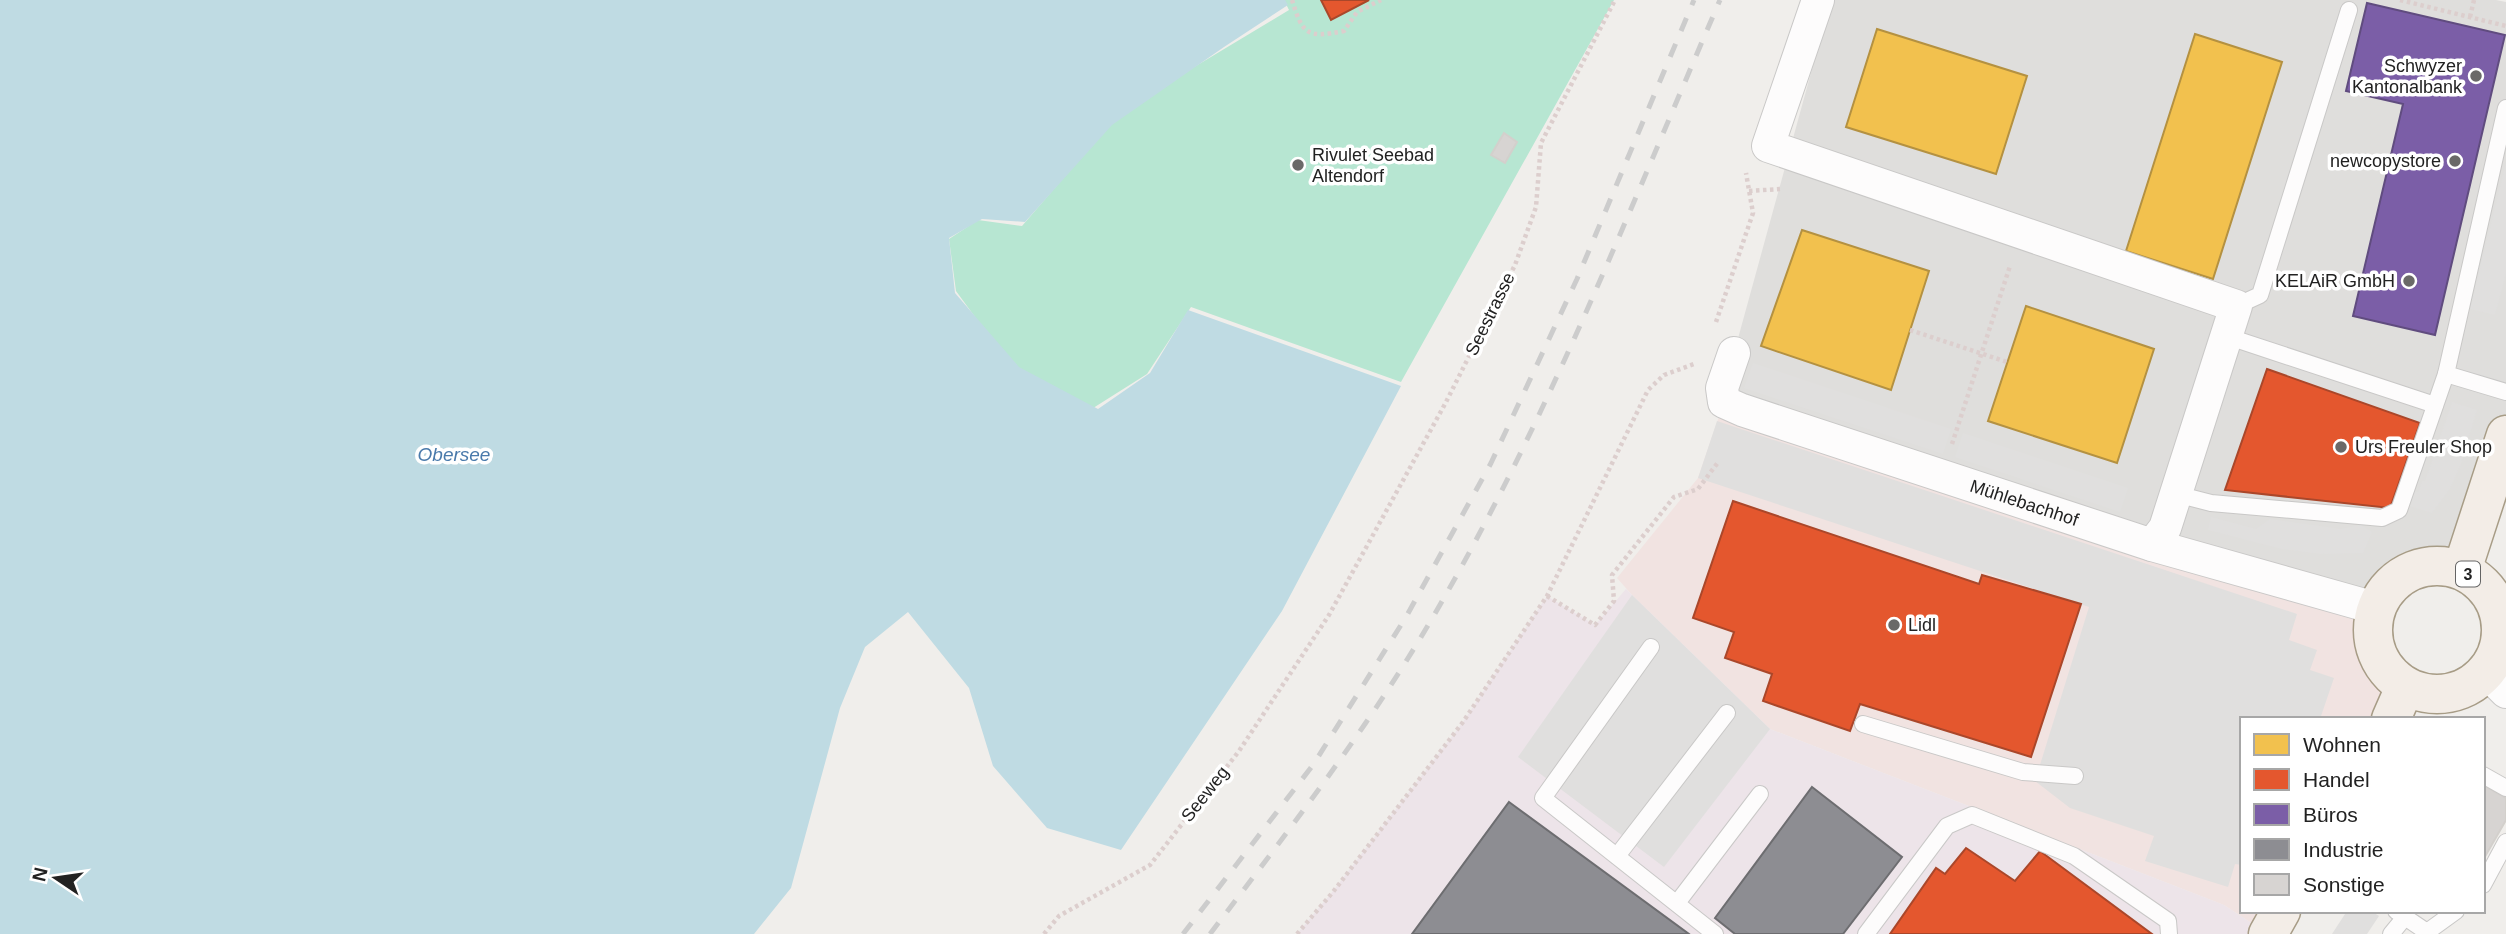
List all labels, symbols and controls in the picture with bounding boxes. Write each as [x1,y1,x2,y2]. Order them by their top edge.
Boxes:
place label: Schwyzer Kantonalbank [2352,56,2463,97]
marker: Schwyzer Kantonalbank [2468,68,2484,84]
place label: Rivulet Seebad Altendorf [1312,145,1434,186]
place label: newcopystore [2330,151,2441,171]
marker: newcopystore [2447,153,2463,169]
marker: Rivulet Seebad Altendorf [1290,157,1306,173]
street label: Seestrasse [1461,269,1519,359]
place label: KELAiR GmbH [2275,271,2395,291]
marker: KELAiR GmbH [2401,273,2417,289]
place label: Urs Freuler Shop [2355,437,2492,457]
marker: Urs Freuler Shop [2333,439,2349,455]
water label: Obersee [418,444,490,465]
street label: Mühlebachhof [1967,476,2082,530]
road number: 3 [2456,562,2480,586]
place label: Lidl [1908,615,1936,635]
marker: Lidl [1886,617,1902,633]
legend [2240,717,2485,913]
text: Wohnen [2303,733,2381,756]
street label: Seeweg [1177,762,1233,826]
text: Handel [2303,768,2370,791]
text: Büros [2303,803,2358,826]
text: Industrie [2303,838,2384,861]
north arrow [21,843,91,913]
text: N [28,865,52,883]
text: Sonstige [2303,873,2385,896]

